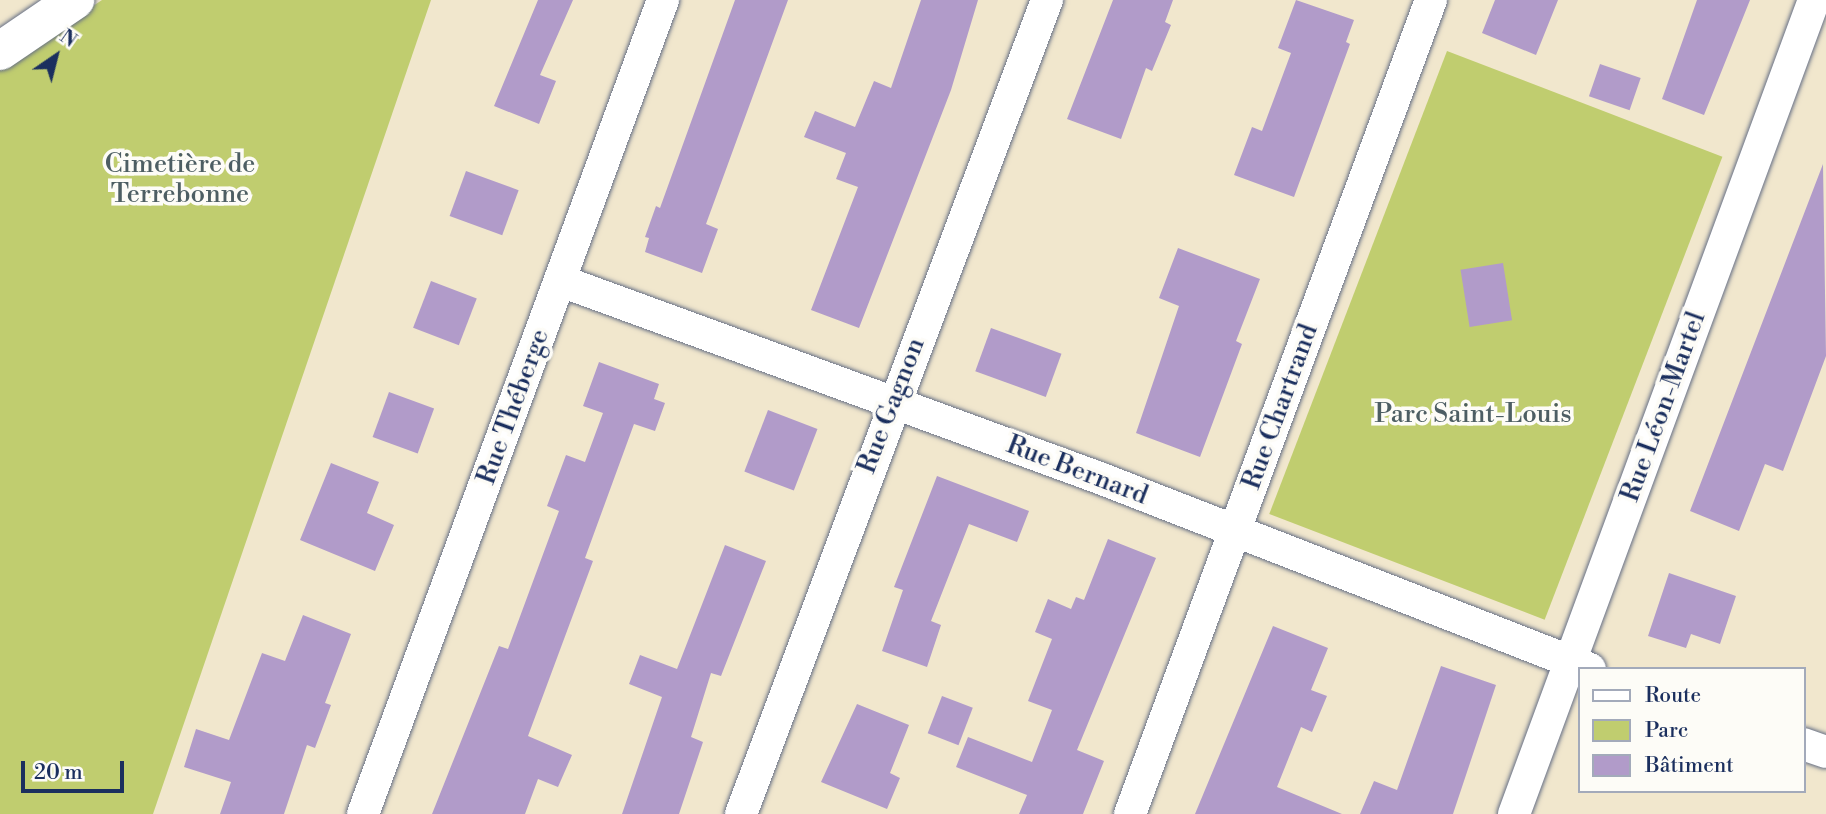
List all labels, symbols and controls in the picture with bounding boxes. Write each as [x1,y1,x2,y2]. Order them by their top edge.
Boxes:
north arrow [21,21,91,91]
text: N [55,25,81,53]
park label: Cimetière de Terrebonne [105,149,255,210]
street label: Rue Léon-Martel [1615,308,1713,506]
street label: Rue Chartrand [1237,320,1325,494]
street label: Rue Théberge [471,325,557,489]
street label: Rue Gagnon [852,334,932,478]
park label: Parc Saint-Louis [1374,399,1572,431]
street label: Rue Bernard [1002,430,1152,512]
legend [1577,667,1805,793]
text: Route [1645,683,1701,709]
text: Parc [1645,718,1688,744]
scale bar [24,748,128,792]
text: Bâtiment [1645,753,1734,779]
text: 20 m [34,760,83,786]

